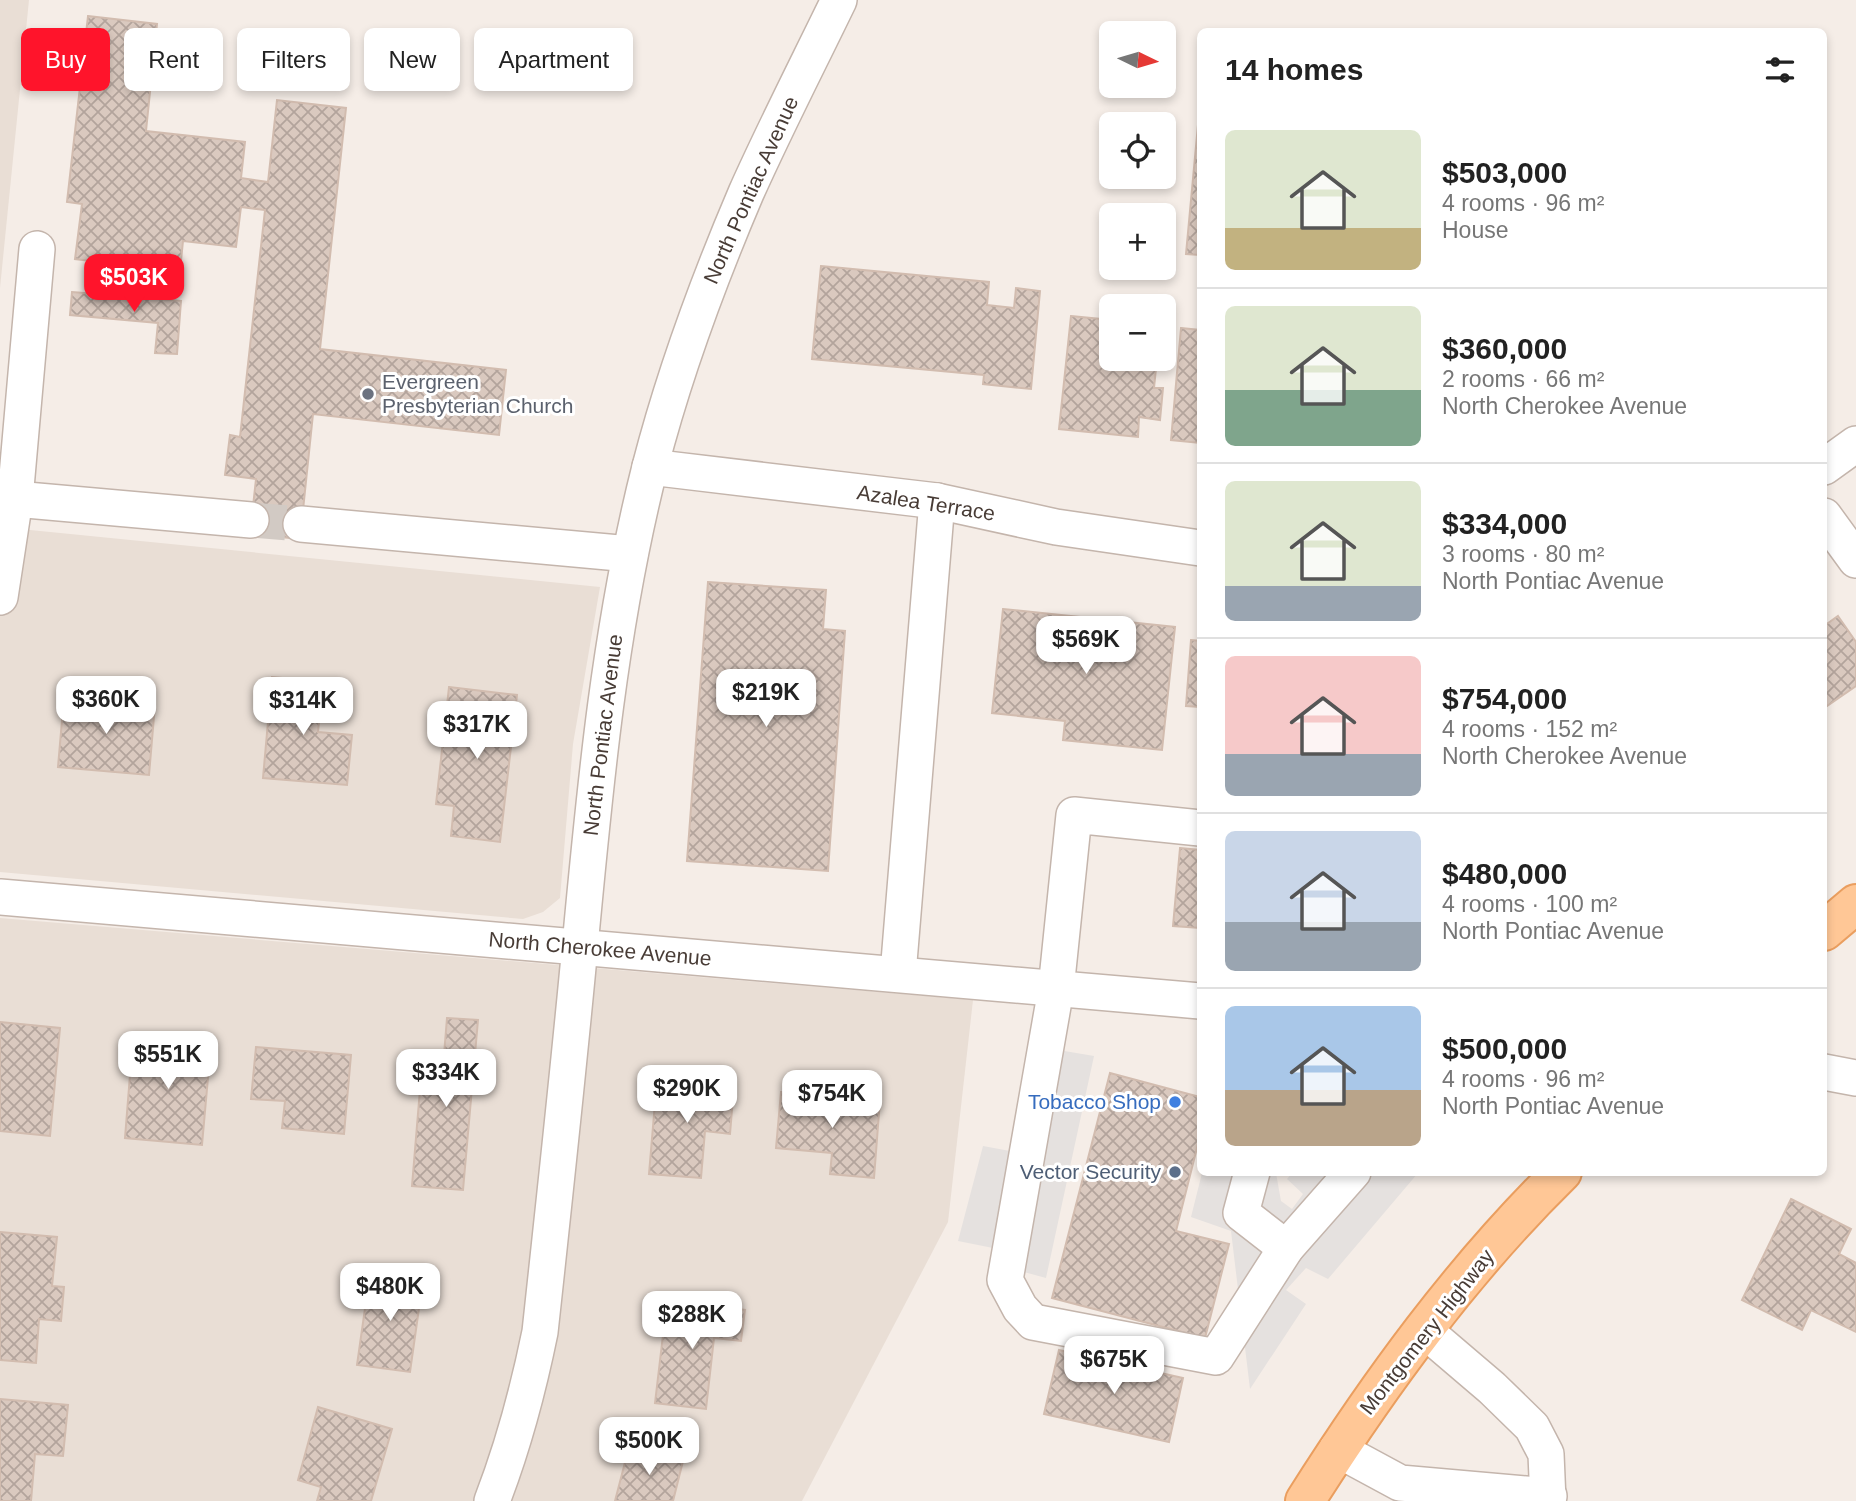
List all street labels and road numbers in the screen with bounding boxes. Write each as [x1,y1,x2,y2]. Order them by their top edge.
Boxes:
street label: North Pontiac Avenue [699,93,802,287]
street label: Azalea Terrace [855,480,997,525]
street label: North Pontiac Avenue [579,633,626,837]
street label: North Cherokee Avenue [488,927,713,970]
street label: Montgomery Highway [1355,1244,1498,1419]

